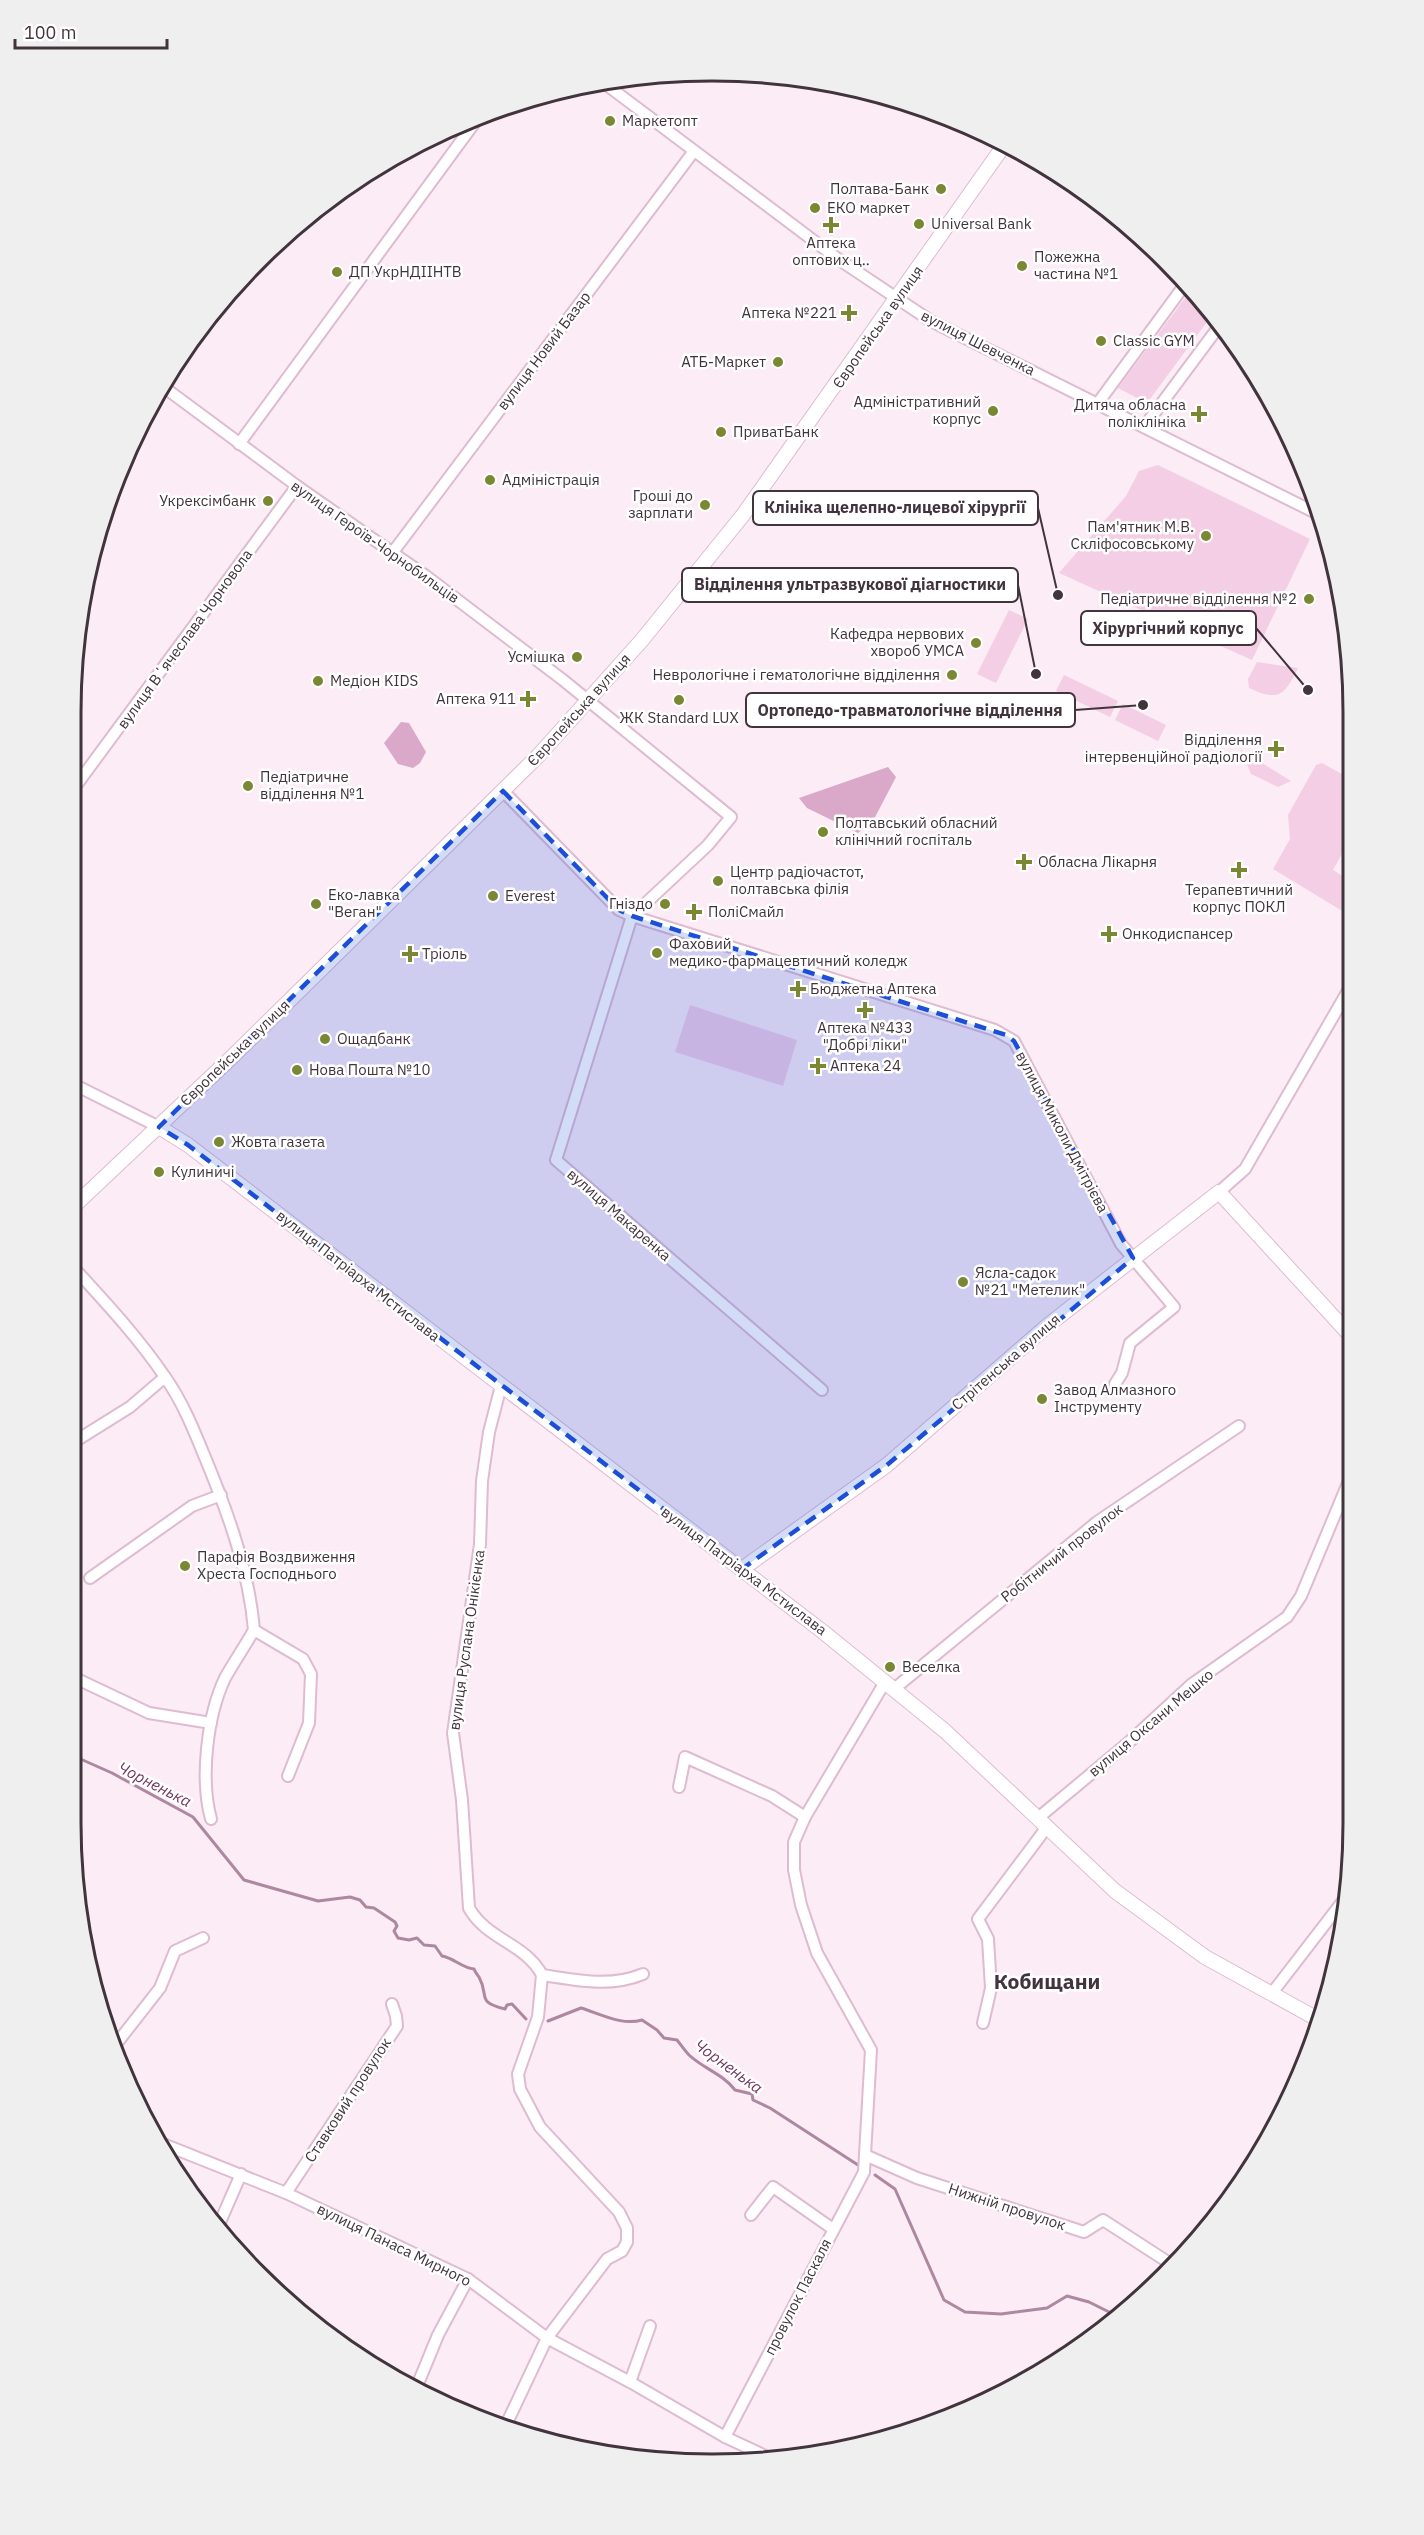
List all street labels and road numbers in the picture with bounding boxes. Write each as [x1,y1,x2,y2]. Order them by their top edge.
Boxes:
street label: Європейська вулиця [828,262,927,392]
street label: вулиця Новий Базар [493,288,594,414]
street label: вулиця Шевченка [918,306,1038,379]
street label: вулиця Героїв-Чорнобильців [287,476,463,607]
street label: вулиця Вʼячеслава Чорновола [113,545,256,732]
street label: Європейська вулиця [523,649,634,770]
street label: Європейська вулиця [176,995,294,1110]
street label: вулиця Миколи Дмітрієва [1012,1048,1113,1216]
street label: вулиця Макаренка [563,1164,675,1265]
street label: вулиця Патріарха Мстислава [273,1206,444,1345]
street label: Стрітенська вулиця [948,1309,1064,1414]
street label: Робітничий провулок [997,1499,1127,1606]
street label: вулиця Патріарха Мстислава [658,1502,831,1639]
street label: вулиця Руслана Онікієнка [444,1548,489,1731]
street label: вулиця Оксани Мешко [1084,1665,1217,1781]
street label: Ставковий провулок [300,2034,395,2166]
street label: Нижній провулок [946,2179,1068,2234]
street label: вулиця Панаса Мирного [314,2199,474,2290]
street label: провулок Паскаля [760,2235,835,2358]

